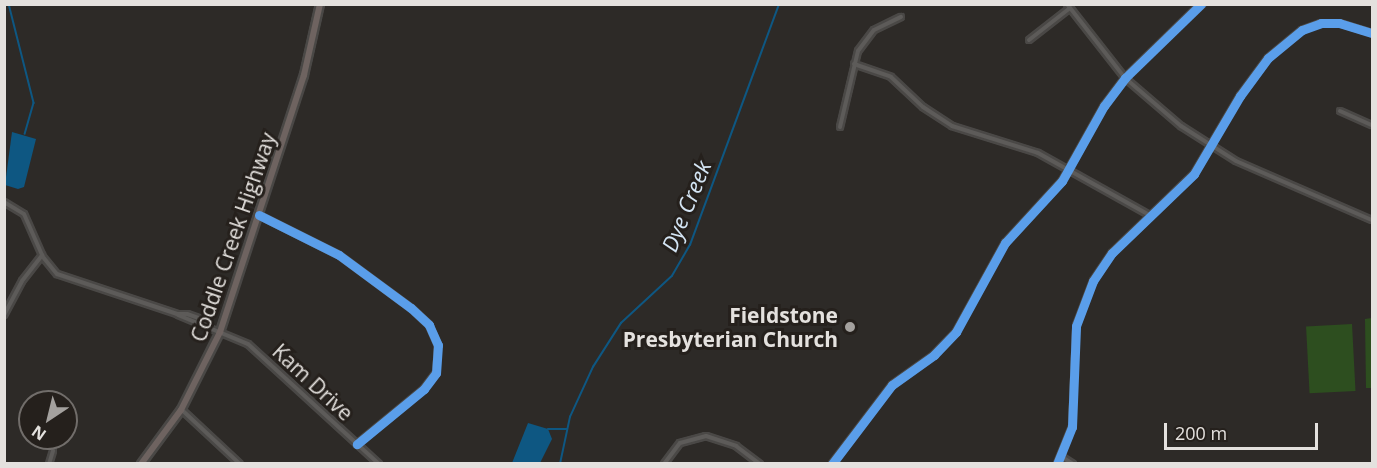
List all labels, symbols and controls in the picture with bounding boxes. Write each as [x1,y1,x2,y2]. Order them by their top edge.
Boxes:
street label: Coddle Creek Highway [185,129,281,345]
water label: Dye Creek [656,157,716,255]
place label: Fieldstone Presbyterian Church [623,302,838,352]
marker: Fieldstone Presbyterian Church [843,320,857,334]
street label: Kam Drive [268,338,358,426]
north arrow [18,390,78,450]
scale bar [1167,411,1322,449]
text: N [27,420,50,446]
text: 200 m [1175,421,1227,445]

